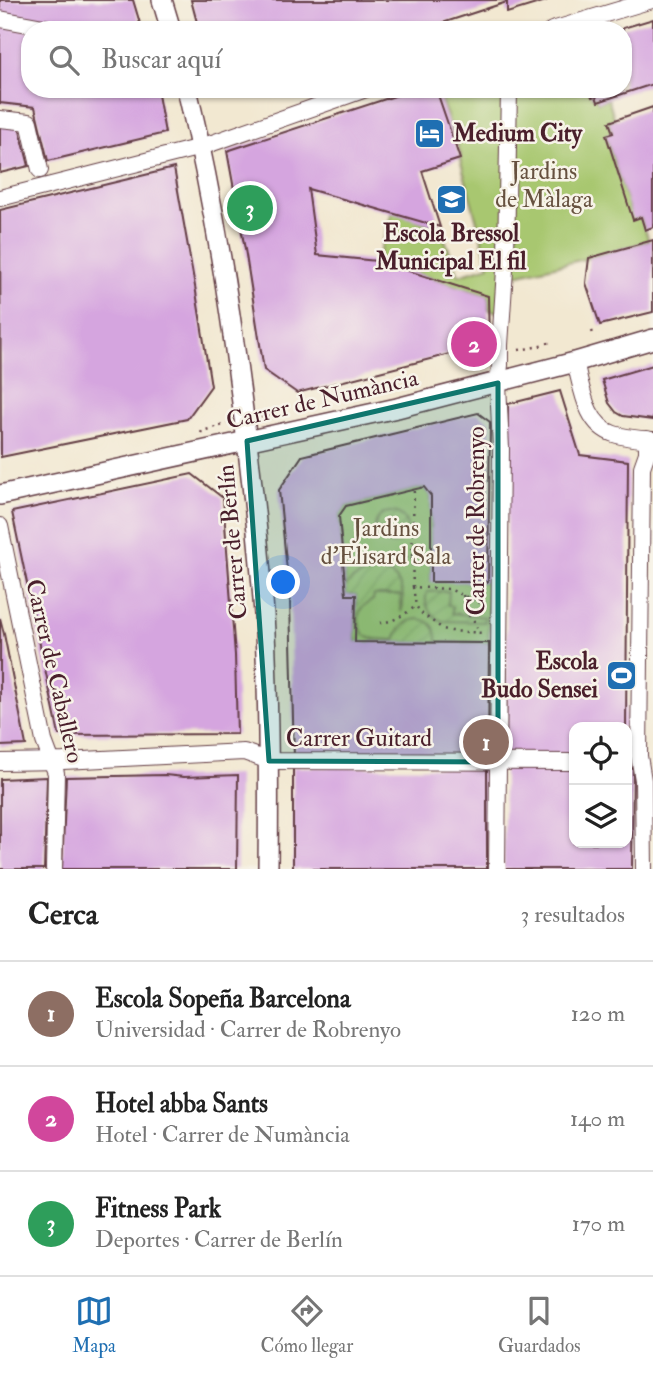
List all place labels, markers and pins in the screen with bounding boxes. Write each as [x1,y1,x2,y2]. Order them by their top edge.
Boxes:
hotel icon: Medium City [413,116,447,150]
place label: Medium City [452,118,583,149]
pin: 3 [227,182,273,234]
school or university icon: Escola Bressol Municipal El fil [434,182,468,216]
place label: Escola Bressol Municipal El fil [375,218,527,277]
pin: 2 [451,318,497,370]
place label: Escola Budo Sensei [481,646,599,705]
sports icon: Escola Budo Sensei [604,658,638,692]
pin: 1 [463,716,509,768]

